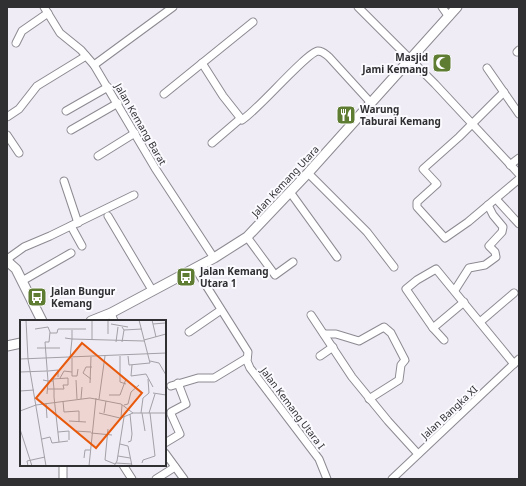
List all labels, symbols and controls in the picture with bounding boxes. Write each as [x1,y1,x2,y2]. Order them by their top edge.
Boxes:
place label: Masjid Jami Kemang [361,50,428,76]
mosque icon: Masjid Jami Kemang [431,52,453,74]
street label: Jalan Kemang Barat [111,80,170,168]
place label: Warung Taburai Kemang [360,102,441,128]
restaurant icon: Warung Taburai Kemang [335,104,357,126]
street label: Jalan Kemang Utara [247,142,322,221]
place label: Jalan Kemang Utara 1 [199,264,269,290]
bus stop icon: Jalan Kemang Utara 1 [175,266,197,288]
place label: Jalan Bungur Kemang [50,284,116,310]
bus stop icon: Jalan Bungur Kemang [26,286,48,308]
inset map [20,320,166,466]
street label: Jalan Kemang Utara I [257,363,328,452]
street label: Jalan Bangka XI [417,382,480,443]

